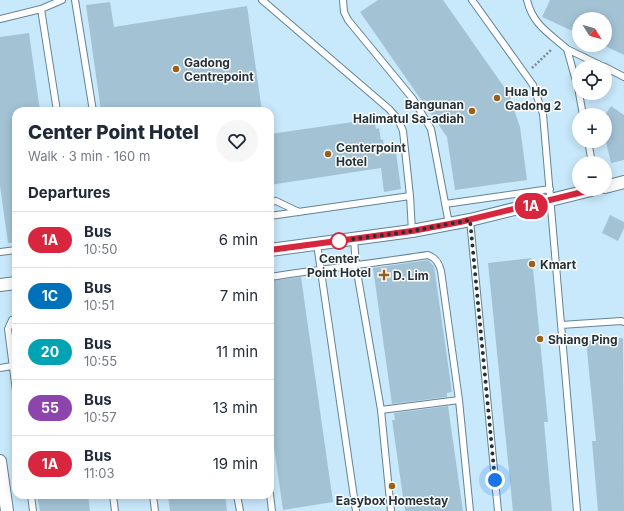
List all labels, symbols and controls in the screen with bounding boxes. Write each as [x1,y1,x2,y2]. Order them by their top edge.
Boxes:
north arrow [572,12,612,52]
map controls [572,12,612,196]
place label: Gadong Centrepoint [184,55,254,84]
button: locate [572,60,612,100]
marker: Gadong Centrepoint [171,64,181,74]
place label: Hua Ho Gadong 2 [505,84,561,113]
marker: Hua Ho Gadong 2 [492,93,502,103]
place label: Bangunan Halimatul Sa-adiah [353,97,464,126]
marker: Bangunan Halimatul Sa-adiah [467,106,477,116]
button: + [572,108,612,148]
button: heart [216,120,258,162]
text: Center Point Hotel [28,121,199,144]
place label: Centerpoint Hotel [336,140,407,169]
text: Walk · 3 min · 160 m [28,148,150,164]
marker: Centerpoint Hotel [323,149,333,159]
button: − [572,156,612,196]
text: Departures [28,183,110,202]
line badge: 1A [513,193,549,219]
text: 1A [523,197,539,214]
text: Bus [84,222,112,241]
text: 6 min [219,230,258,249]
text: 1A [42,231,58,248]
marker: Center Point Hotel [330,232,348,250]
text: 10:50 [84,241,117,257]
place label: Center Point Hotel [307,251,371,280]
place label: Kmart [540,257,577,272]
marker: Kmart [527,259,537,269]
place label: D. Lim [393,268,429,283]
marker: D. Lim [378,269,390,281]
text: Bus [84,278,112,297]
text: 7 min [220,286,258,305]
text: 1C [42,287,58,304]
text: 10:51 [84,297,114,313]
place label: Shiang Ping [548,332,618,347]
text: Bus [84,334,112,353]
marker: Shiang Ping [535,334,545,344]
text: 11 min [216,342,258,361]
text: 20 [41,343,59,360]
text: 10:55 [84,353,117,369]
text: Bus [84,390,112,409]
text: 13 min [213,398,258,417]
text: 55 [41,399,59,416]
text: 10:57 [84,409,117,425]
text: Bus [84,446,112,465]
text: 19 min [213,454,258,473]
text: 1A [42,455,58,472]
text: 11:03 [84,465,115,481]
your location [485,470,505,490]
marker: Easybox Homestay [387,481,397,491]
place label: Easybox Homestay [336,493,449,508]

